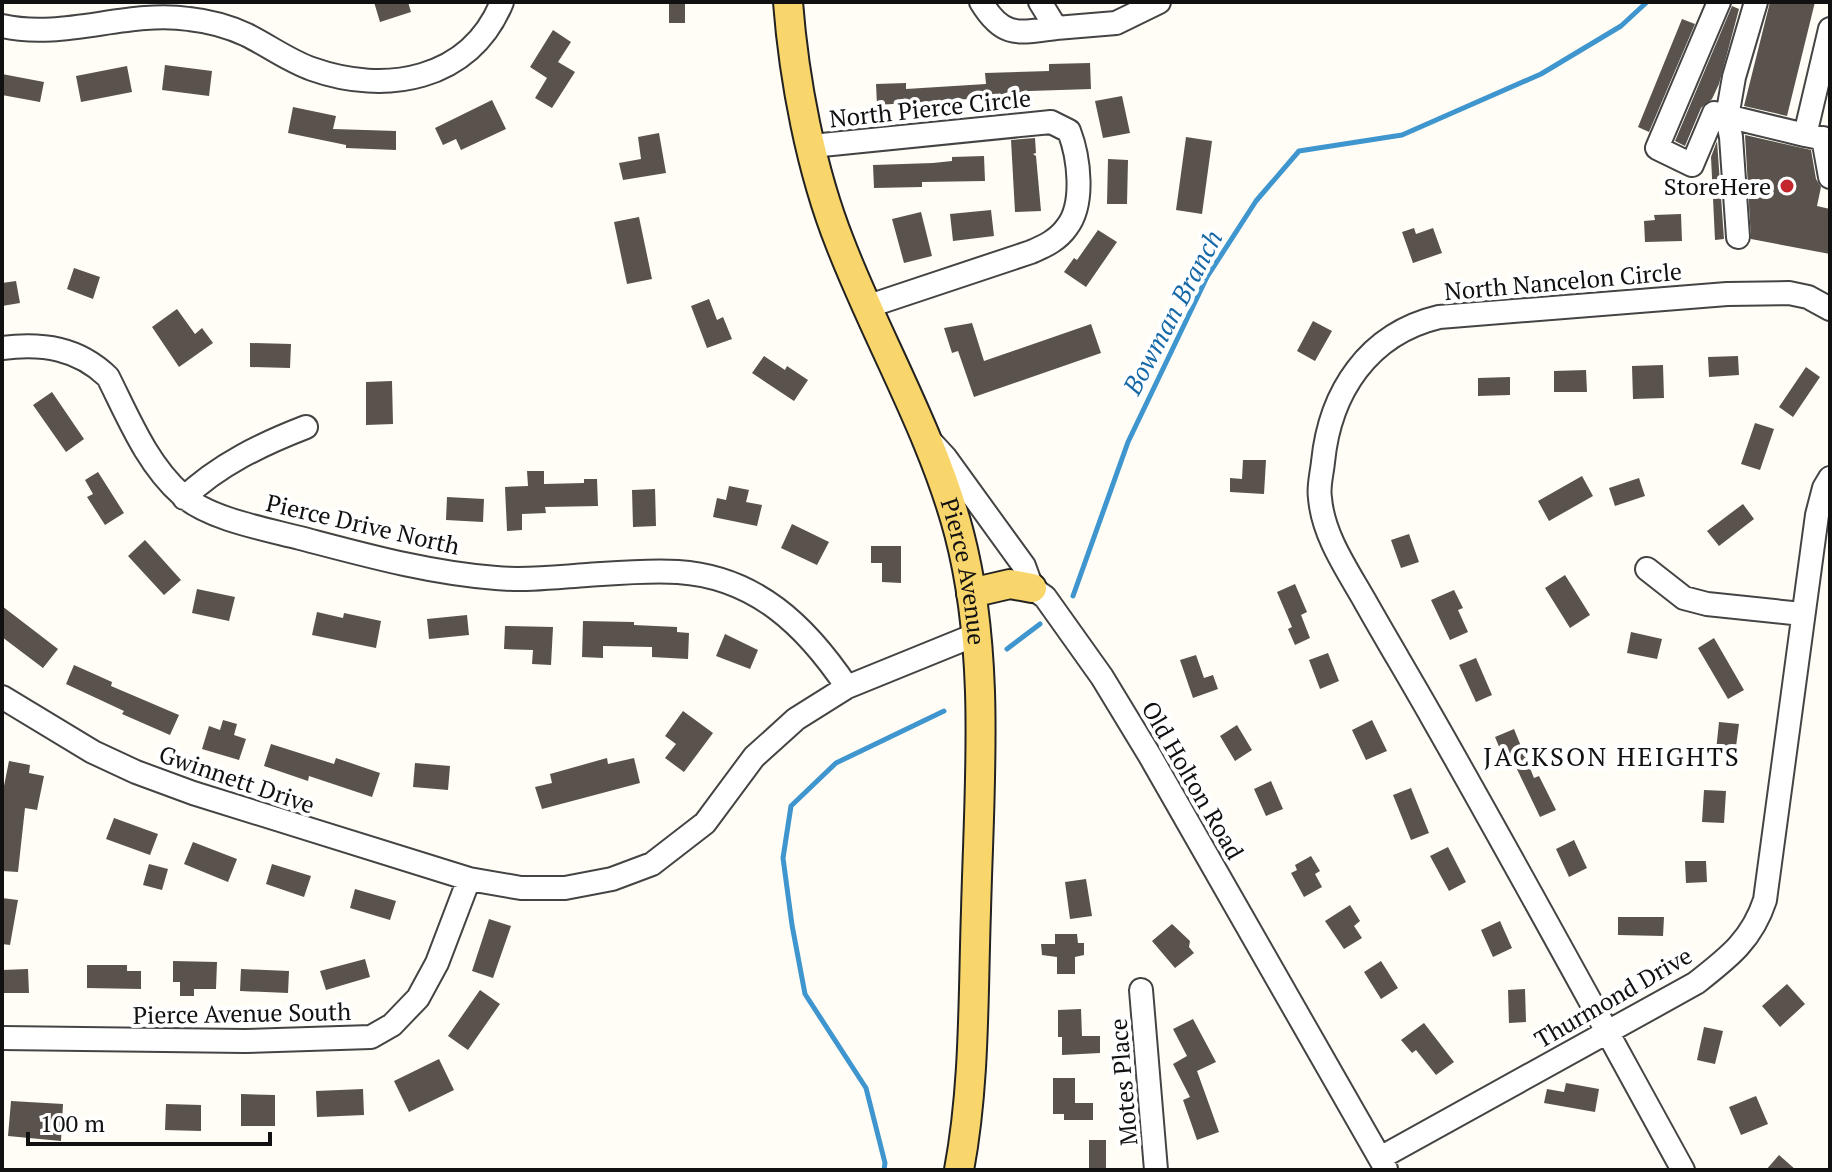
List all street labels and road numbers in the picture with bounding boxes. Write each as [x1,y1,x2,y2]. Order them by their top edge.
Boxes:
street label: North Pierce Circle [828,81,1032,135]
street label: North Nancelon Circle [1443,255,1683,307]
street label: Pierce Drive North [263,486,463,562]
street label: Pierce Avenue [934,494,993,646]
street label: Old Holton Road [1135,695,1251,865]
street label: Gwinnett Drive [155,737,319,821]
street label: Thurmond Drive [1529,939,1697,1055]
street label: Pierce Avenue South [133,995,351,1031]
street label: Motes Place [1102,1017,1144,1147]

